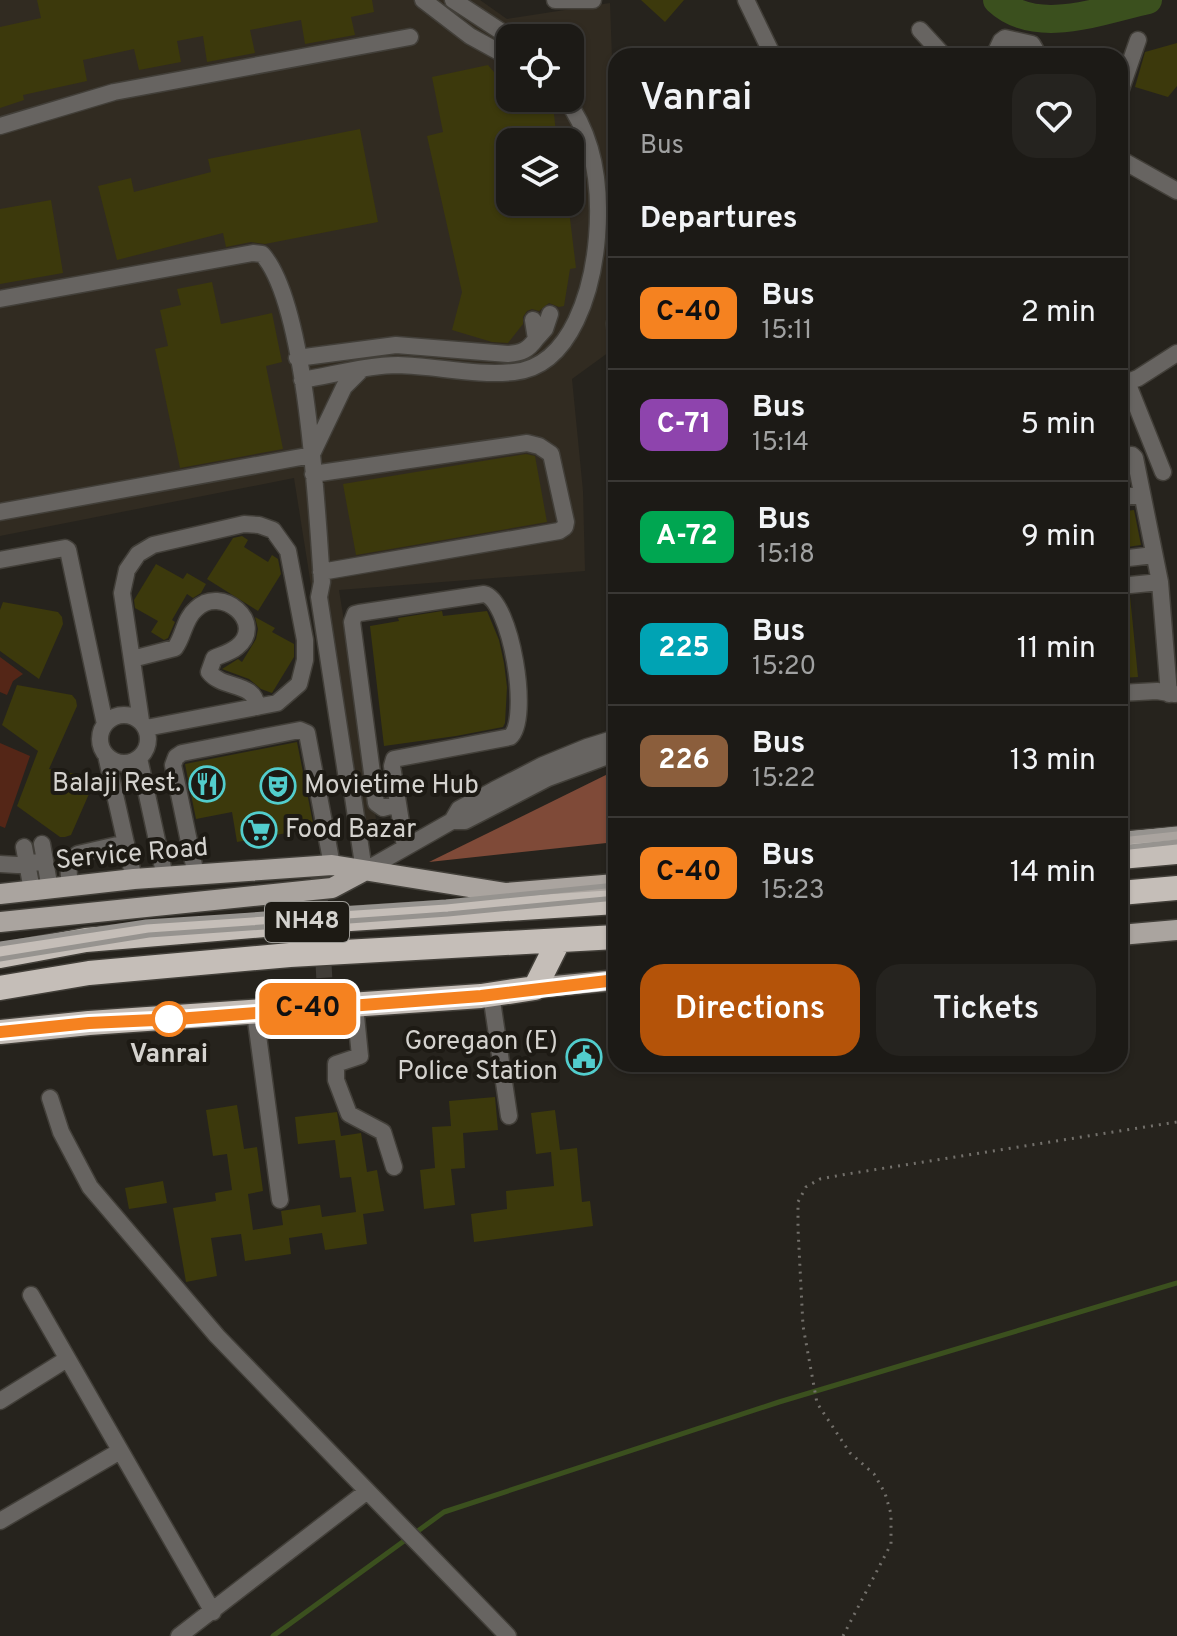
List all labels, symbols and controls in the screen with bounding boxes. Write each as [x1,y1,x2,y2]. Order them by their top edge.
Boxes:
map controls [496,24,584,216]
button: locate [496,24,584,112]
button: heart [1012,74,1096,158]
text: Vanrai [640,75,752,124]
button: layers [496,128,584,216]
text: Bus [640,130,684,163]
text: Departures [640,201,798,238]
text: Bus [761,278,815,315]
text: C-40 [656,295,721,331]
text: 2 min [1021,295,1096,332]
text: 15:11 [761,315,813,348]
text: Bus [752,390,805,427]
text: C-71 [657,407,711,443]
text: 5 min [1020,407,1096,444]
text: 15:14 [752,427,809,460]
text: Bus [758,502,811,539]
text: A-72 [656,519,718,555]
text: 9 min [1021,519,1096,556]
text: 15:18 [758,539,815,572]
text: Bus [752,614,805,651]
text: 225 [658,631,710,667]
text: 11 min [1017,631,1096,668]
text: 15:20 [752,651,816,684]
text: Bus [752,726,805,763]
text: 226 [658,743,710,779]
text: 13 min [1010,743,1096,780]
text: 15:22 [752,763,816,796]
restaurant icon: Balaji Rest. [188,765,226,803]
theatre icon: Movietime Hub [259,767,297,805]
place label: Balaji Rest. [52,768,181,801]
place label: Movietime Hub [304,770,479,803]
supermarket icon: Food Bazar [240,811,278,849]
place label: Food Bazar [285,814,416,847]
street label: Service Road [54,832,210,878]
text: Bus [761,838,815,875]
text: C-40 [656,855,721,891]
text: 14 min [1010,855,1096,892]
text: 15:23 [761,875,825,908]
road number: NH48 [265,902,349,942]
button: Directions [640,964,860,1056]
button: Tickets [876,964,1096,1056]
line badge: C-40 [252,983,364,1035]
text: C-40 [275,991,341,1027]
marker: Vanrai [152,1002,186,1036]
place label: Goregaon (E) Police Station [397,1026,558,1089]
public building icon: Goregaon (E) Police Station [565,1038,603,1076]
place label: Vanrai [130,1039,208,1072]

